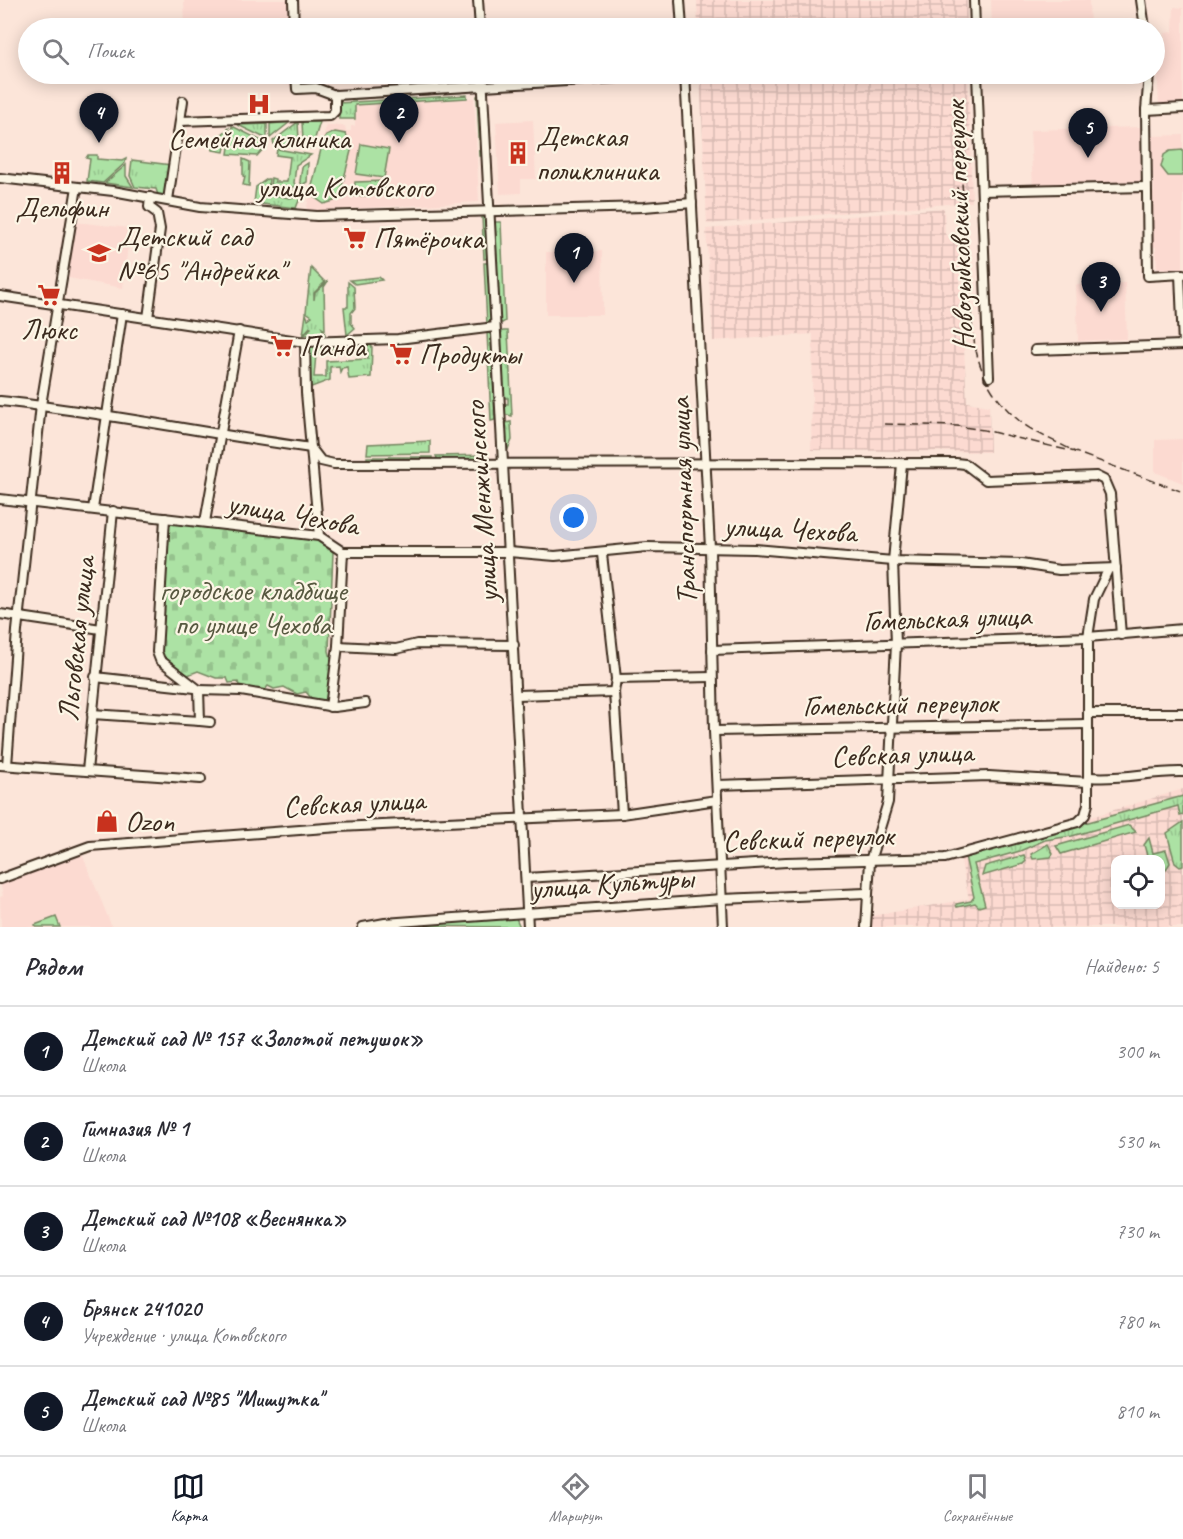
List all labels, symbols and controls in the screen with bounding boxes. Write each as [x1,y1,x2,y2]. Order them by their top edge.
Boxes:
search box [18,18,1165,84]
icon: search [39,35,72,68]
text: Поиск [87,37,133,65]
hospital icon: Семейная клиника [246,91,272,117]
pin: 4 [80,94,118,143]
pin: 2 [380,94,418,143]
street label: Новозыбковский переулок [936,97,982,352]
pin: 5 [1068,108,1108,158]
place label: Детская поликлиника [536,117,660,189]
place label: Семейная клиника [168,119,352,157]
building icon: Детская поликлиника [505,140,531,166]
building icon: Дельфин [49,160,75,186]
street label: улица Котовского [255,168,434,206]
place label: Дельфин [16,188,110,226]
place label: Детский сад №65 "Андрейка" [117,217,291,289]
place label: Пятёрочка [373,219,485,257]
supermarket icon: Пятёрочка [342,225,368,251]
pin: 1 [554,234,594,283]
school or university icon: Детский сад №65 "Андрейка" [86,240,112,266]
pin: 3 [1082,262,1120,312]
supermarket icon: Люкс [36,282,62,308]
place label: Люкс [21,310,78,348]
place label: Панда [300,327,367,365]
supermarket icon: Панда [269,333,295,359]
place label: Продукты [419,335,523,373]
supermarket icon: Продукты [388,341,414,367]
street label: Транспортная улица [660,395,706,605]
street label: улица Менжинского [455,399,507,606]
street label: улица Чехова [222,483,364,545]
your location [559,503,588,532]
street label: улица Чехова [721,506,860,552]
street label: Льговская улица [48,552,104,723]
park label: городское кладбище по улице Чехова [160,571,349,643]
street label: Гомельская улица [862,596,1033,640]
street label: Гомельский переулок [802,683,1001,725]
street label: Севская улица [830,732,976,775]
street label: Севская улица [282,780,429,826]
place label: Ozon [125,802,175,840]
shop icon: Ozon [94,808,120,834]
street label: Севский переулок [722,816,897,860]
map controls [1111,855,1165,909]
button: locate [1111,855,1165,909]
street label: улица Культуры [527,858,697,908]
text: Рядом [24,950,82,983]
text: Найдено: 5 [1084,954,1159,979]
text: Детский сад № 157 «Золотой петушок» [81,1025,423,1053]
text: 1 [39,1039,48,1064]
text: 300 m [1116,1039,1159,1064]
text: Школа [81,1053,125,1078]
text: Гимназия № 1 [81,1115,189,1143]
text: 2 [39,1129,48,1154]
text: 530 m [1116,1129,1159,1154]
text: Школа [81,1143,125,1168]
text: Детский сад №108 «Веснянка» [81,1205,346,1233]
text: 3 [39,1219,48,1244]
text: 730 m [1116,1219,1159,1244]
text: Школа [81,1233,125,1258]
text: Брянск 241020 [81,1295,201,1323]
text: 4 [39,1309,48,1334]
text: 780 m [1116,1309,1159,1334]
text: Учреждение · улица Котовского [81,1323,286,1348]
text: Детский сад №85 "Мишутка" [81,1385,323,1413]
text: 5 [39,1399,48,1424]
text: 810 m [1116,1399,1159,1424]
text: Школа [81,1413,125,1438]
tab: Карта [171,1470,207,1526]
tab: Маршрут [549,1470,601,1526]
tab: Сохранённые [943,1470,1012,1526]

